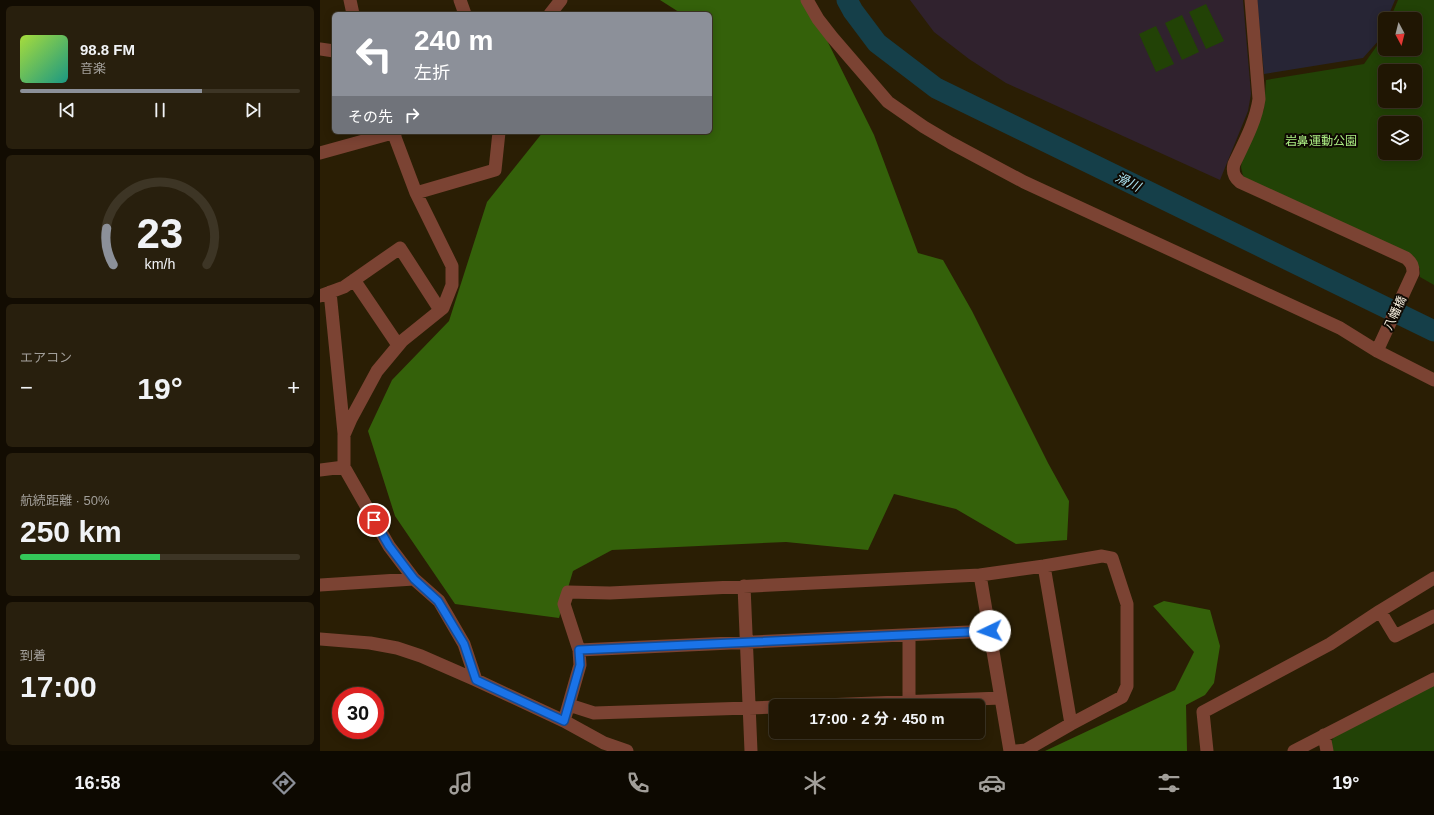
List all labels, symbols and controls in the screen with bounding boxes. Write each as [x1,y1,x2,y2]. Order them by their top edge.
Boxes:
north arrow [1378,12,1422,56]
map controls [1378,12,1422,160]
text: 240 m [414,25,493,56]
icon: left [348,28,400,80]
text: 98.8 FM [80,41,135,58]
text: 音楽 [80,61,106,76]
text: 左折 [414,63,450,83]
button: sound [1378,64,1422,108]
icon: previous [56,99,78,121]
icon: pause [149,99,171,121]
icon: next [242,99,264,121]
icon: right [401,104,423,126]
text: その先 [348,108,393,125]
button: layers [1378,116,1422,160]
park label: 岩鼻運動公園 [1285,134,1357,148]
water label: 滑川 [1113,170,1145,195]
text: 23 [137,209,183,256]
text: km/h [145,255,176,271]
street label: 八幡橋 [1381,294,1409,332]
text: エアコン [20,350,72,365]
text: 19° [137,372,183,405]
text: − [20,375,33,400]
text: + [287,375,300,400]
text: 航続距離 · 50% [20,493,110,508]
pin [357,503,391,537]
icon: arrive [363,509,385,531]
text: 250 km [20,515,122,548]
position arrow [969,610,1011,652]
text: 到着 [20,648,46,663]
text: 17:00 [20,670,97,703]
speed limit sign: 30 [332,687,384,739]
text: 17:00 · 2 分 · 450 m [809,710,945,727]
icon: directions [270,769,298,797]
icon: music [447,769,475,797]
icon: phone [624,769,652,797]
icon: climate [801,769,829,797]
icon: car [978,769,1006,797]
icon: filters [1155,769,1183,797]
text: 16:58 [75,773,121,793]
text: 19° [1332,773,1359,793]

